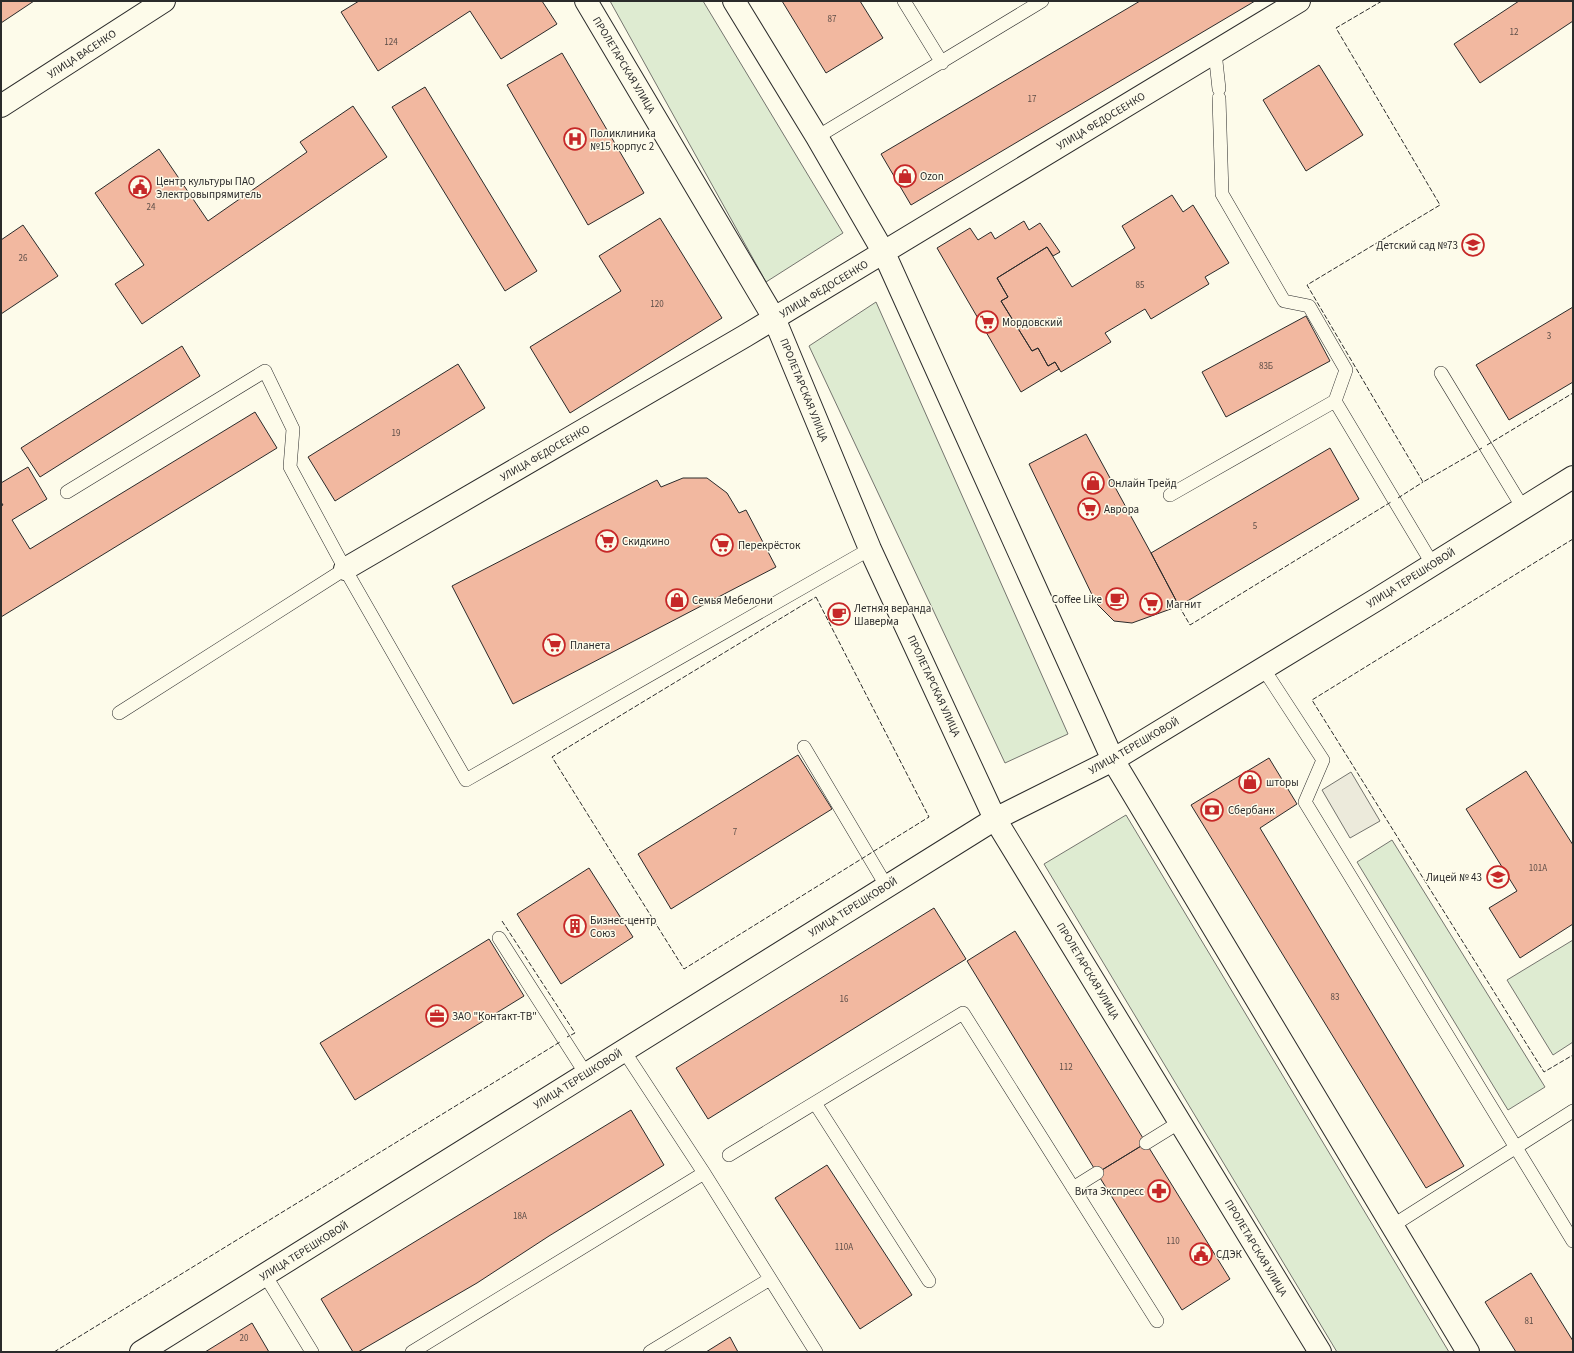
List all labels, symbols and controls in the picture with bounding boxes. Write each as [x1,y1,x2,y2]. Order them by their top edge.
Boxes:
house number: 87 [828,13,837,26]
street label: ПРОЛЕТАРСКАЯ УЛИЦА [589,14,659,116]
street label: УЛИЦА ВАСЕНКО [45,26,119,82]
house number: 12 [1510,26,1519,39]
house number: 124 [384,36,398,49]
street label: УЛИЦА ФЕДОСЕЕНКО [1054,89,1148,153]
house number: 17 [1028,93,1037,106]
hospital icon: Поликлиника №15 корпус 2 [562,126,588,152]
place label: Поликлиника №15 корпус 2 [590,126,656,154]
shop icon: Ozon [892,163,918,189]
place label: Ozon [920,169,944,184]
public building icon: Центр культуры ПАО Электровыпрямитель [127,174,153,200]
place label: Центр культуры ПАО Электровыпрямитель [156,174,261,202]
house number: 24 [147,201,156,214]
school or university icon: Детский сад №73 [1460,232,1486,258]
place label: Детский сад №73 [1376,238,1458,253]
house number: 26 [19,252,28,265]
street label: УЛИЦА ФЕДОСЕЕНКО [777,257,871,321]
house number: 85 [1136,279,1145,292]
house number: 120 [650,298,664,311]
supermarket icon: Мордовский [974,309,1000,335]
place label: Мордовский [1002,315,1062,330]
house number: 3 [1547,330,1552,343]
street label: ПРОЛЕТАРСКАЯ УЛИЦА [776,336,832,444]
house number: 83Б [1259,360,1273,373]
street label: УЛИЦА ФЕДОСЕЕНКО [497,421,593,485]
house number: 19 [392,427,401,440]
shop icon: Онлайн Трейд [1080,470,1106,496]
place label: Онлайн Трейд [1108,476,1177,491]
supermarket icon: Аврора [1076,496,1102,522]
place label: Аврора [1104,502,1139,517]
house number: 5 [1253,520,1258,533]
supermarket icon: Скидкино [594,528,620,554]
supermarket icon: Перекрёсток [709,532,735,558]
place label: Скидкино [622,534,670,549]
place label: Перекрёсток [738,538,801,553]
street label: УЛИЦА ТЕРЕШКОВОЙ [1364,545,1458,611]
cafe icon: Coffee Like [1104,586,1130,612]
shop icon: Семья Мебелони [664,587,690,613]
supermarket icon: Магнит [1138,591,1164,617]
place label: Coffee Like [1052,592,1103,607]
place label: Семья Мебелони [692,593,773,608]
place label: Магнит [1166,597,1202,612]
cafe icon: Летняя веранда Шаверма [826,601,852,627]
place label: Летняя веранда Шаверма [854,601,931,629]
supermarket icon: Планета [541,632,567,658]
street label: ПРОЛЕТАРСКАЯ УЛИЦА [904,633,964,739]
place label: Планета [570,638,610,653]
street label: УЛИЦА ТЕРЕШКОВОЙ [1086,714,1182,778]
shop icon: шторы [1237,769,1263,795]
place label: шторы [1266,775,1299,790]
bank icon: Сбербанк [1199,797,1225,823]
place label: Сбербанк [1228,803,1275,818]
house number: 7 [733,826,738,839]
house number: 101А [1529,862,1547,875]
school or university icon: Лицей № 43 [1485,864,1511,890]
place label: Лицей № 43 [1426,870,1482,885]
street label: УЛИЦА ТЕРЕШКОВОЙ [806,874,900,940]
building icon: Бизнес-центр Союз [562,913,588,939]
place label: Бизнес-центр Союз [590,913,656,941]
street label: ПРОЛЕТАРСКАЯ УЛИЦА [1053,920,1123,1022]
house number: 83 [1331,991,1340,1004]
house number: 16 [840,993,849,1006]
office icon: ЗАО "Контакт-ТВ" [424,1003,450,1029]
place label: ЗАО "Контакт-ТВ" [452,1009,537,1024]
street label: УЛИЦА ТЕРЕШКОВОЙ [531,1046,625,1112]
house number: 112 [1059,1061,1073,1074]
pharmacy icon: Вита Экспресс [1146,1178,1172,1204]
place label: Вита Экспресс [1075,1184,1144,1199]
street label: ПРОЛЕТАРСКАЯ УЛИЦА [1221,1197,1291,1299]
house number: 18А [513,1210,527,1223]
street label: УЛИЦА ТЕРЕШКОВОЙ [257,1218,351,1284]
house number: 110 [1166,1235,1180,1248]
house number: 110А [835,1241,853,1254]
public building icon: СДЭК [1188,1241,1214,1267]
place label: СДЭК [1216,1247,1243,1262]
house number: 81 [1525,1315,1533,1328]
house number: 20 [240,1332,249,1345]

